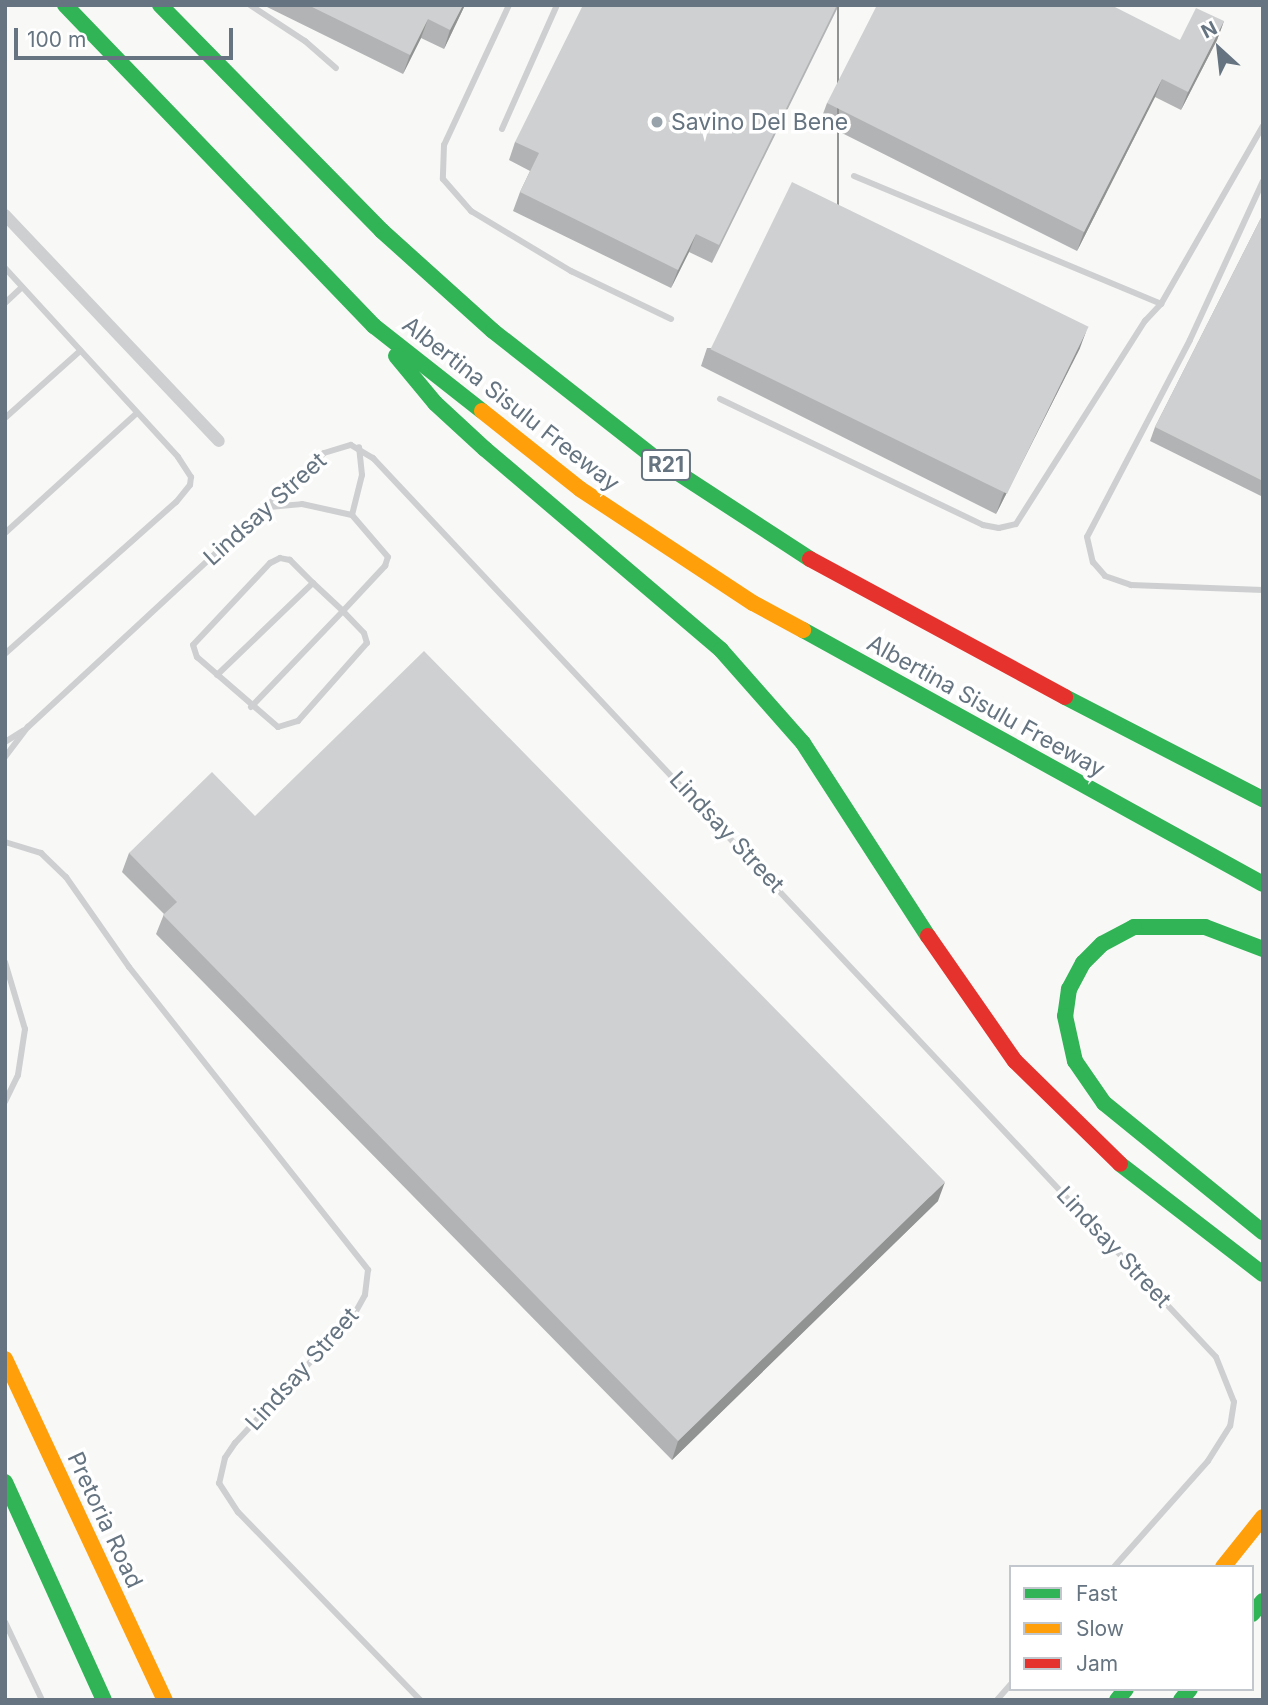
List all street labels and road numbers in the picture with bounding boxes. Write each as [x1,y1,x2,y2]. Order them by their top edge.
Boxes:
street label: Albertina Sisulu Freeway [397,311,625,497]
street label: Lindsay Street [198,447,332,571]
road number: R21 [640,448,692,482]
street label: Albertina Sisulu Freeway [862,629,1110,783]
street label: Lindsay Street [664,766,790,898]
street label: Lindsay Street [1051,1181,1177,1313]
street label: Lindsay Street [240,1302,364,1436]
street label: Pretoria Road [61,1448,149,1592]

